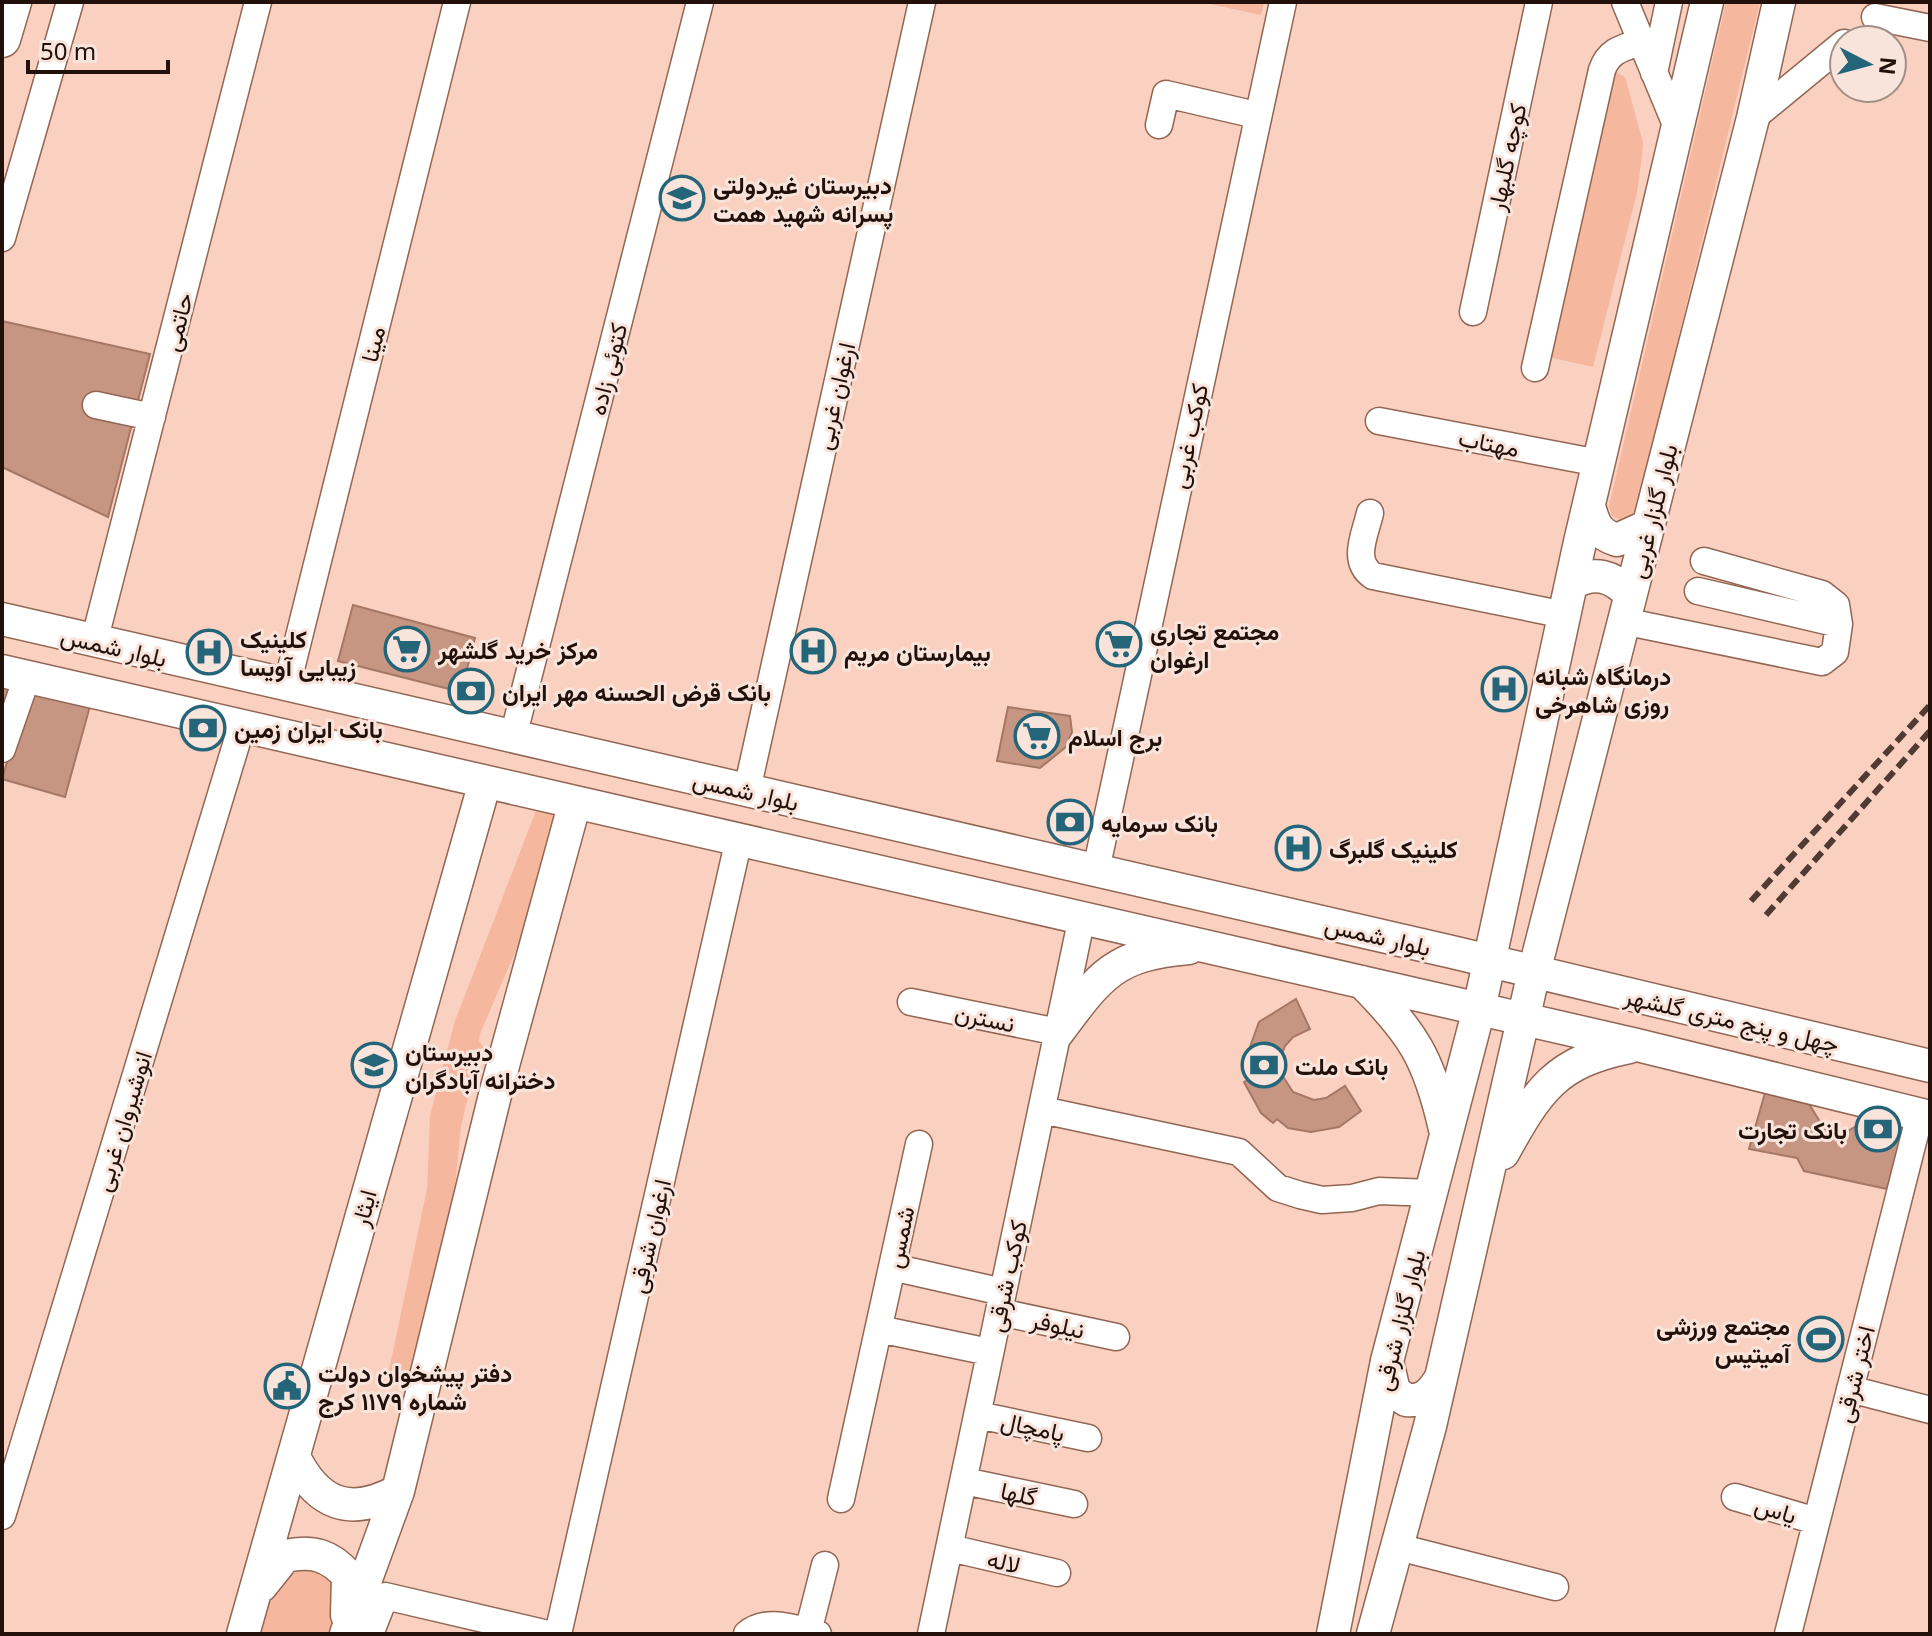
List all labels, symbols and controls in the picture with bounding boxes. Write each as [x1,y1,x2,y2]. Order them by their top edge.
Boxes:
scale bar [28,24,168,74]
north arrow [1828,24,1908,104]
text: 50 m [40,34,96,67]
text: N [1873,56,1905,77]
street label: کوچه گلبهار [1478,100,1534,215]
place label: دبیرستان غیردولتی پسرانه شهید همت [713,168,893,230]
school or university icon: دبیرستان غیردولتی پسرانه شهید همت [658,174,706,222]
street label: حاتمی [154,289,200,355]
street label: کتوئی زاده [580,319,634,419]
street label: مینا [352,323,392,365]
street label: ارغوان غربی [806,339,862,453]
street label: کوکب غربی [1161,380,1215,492]
street label: مهتاب [1456,420,1522,464]
street label: بلوار گلزار غربی [1619,440,1685,582]
place label: مجتمع تجاری ارغوان [1150,614,1279,675]
street label: بلوار شمس [58,618,170,674]
supermarket icon: مجتمع تجاری ارغوان [1095,620,1143,668]
place label: کلینیک زیبایی آویسا [240,622,356,683]
supermarket icon: مرکز خرید گلشهر [383,625,431,673]
hospital icon: بیمارستان مریم [789,627,837,675]
hospital icon: کلینیک زیبایی آویسا [185,628,233,676]
place label: مرکز خرید گلشهر [437,633,598,666]
place label: بیمارستان مریم [844,635,991,669]
place label: درمانگاه شبانه روزی شاهرخی [1535,659,1671,720]
hospital icon: درمانگاه شبانه روزی شاهرخی [1480,665,1528,713]
bank icon: بانک قرض الحسنه مهر ایران [447,667,495,715]
place label: بانک قرض الحسنه مهر ایران [502,675,771,708]
bank icon: بانک ایران زمین [179,704,227,752]
place label: بانک ایران زمین [234,712,383,745]
supermarket icon: برج اسلام [1013,712,1061,760]
place label: برج اسلام [1068,720,1162,754]
street label: بلوار شمس [690,762,802,818]
bank icon: بانک سرمایه [1046,798,1094,846]
place label: بانک سرمایه [1101,806,1218,839]
hospital icon: کلینیک گلبرگ [1274,824,1322,872]
place label: کلینیک گلبرگ [1329,832,1458,865]
street label: بلوار شمس [1322,907,1434,963]
street label: چهل و پنج متری گلشهر [1620,978,1842,1062]
street label: نسترن [952,995,1018,1039]
place label: دبيرستان دخترانه آبادگران [405,1035,556,1096]
school or university icon: دبيرستان دخترانه آبادگران [350,1041,398,1089]
bank icon: بانک ملت [1240,1041,1288,1089]
street label: انوشیروان غربی [85,1047,159,1195]
place label: بانک ملت [1295,1049,1388,1082]
bank icon: بانک تجارت [1854,1105,1902,1153]
place label: بانک تجارت [1738,1113,1847,1146]
street label: ارغوان شرقی [620,1176,678,1296]
street label: ایثار [342,1186,384,1231]
street label: شمس [876,1203,922,1271]
street label: کوکب شرقی [978,1217,1034,1335]
street label: بلوار گلزار شرقی [1366,1246,1432,1394]
street label: نیلوفر [1027,1302,1088,1346]
place label: مجتمع ورزشی آمیتیس [1656,1309,1792,1370]
sports icon: مجتمع ورزشی آمیتیس [1797,1315,1845,1363]
street label: اختر شرقی [1826,1322,1882,1426]
place label: دفتر پیشخوان دولت شماره ۱۱۷۹ کرج [318,1356,512,1418]
public building icon: دفتر پیشخوان دولت شماره ۱۱۷۹ کرج [263,1362,311,1410]
street label: پامچال [998,1403,1068,1450]
street label: گلها [998,1473,1040,1513]
street label: یاس [1751,1487,1801,1531]
street label: لاله [984,1541,1024,1581]

